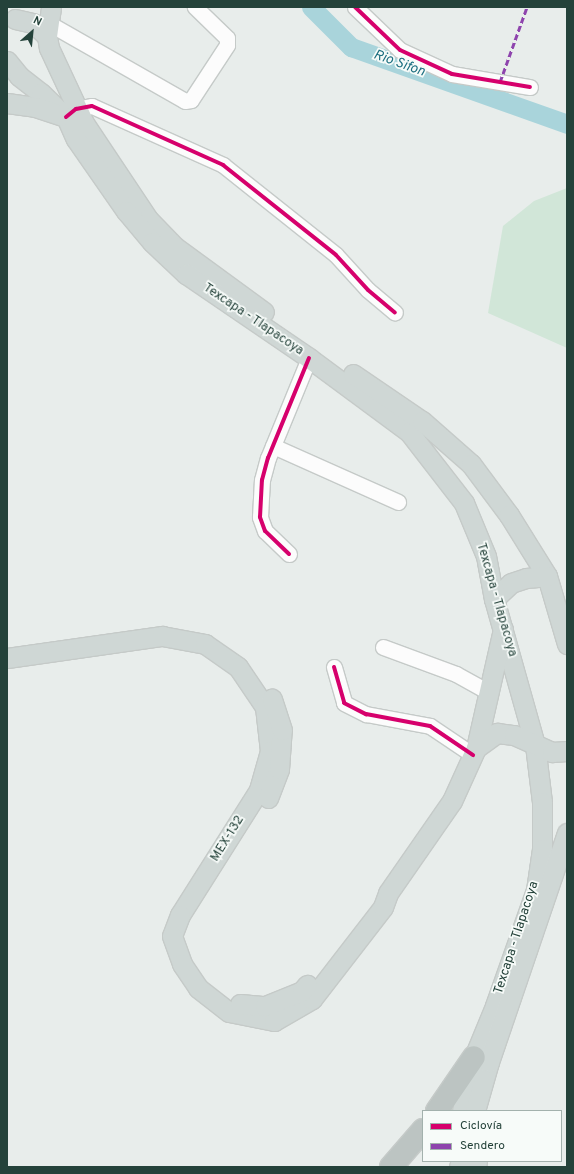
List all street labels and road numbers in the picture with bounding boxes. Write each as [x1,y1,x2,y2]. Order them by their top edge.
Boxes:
street label: Texcapa - Tlapacoya [200,280,306,360]
street label: Texcapa - Tlapacoya [472,541,520,659]
street label: MEX-132 [208,813,248,865]
street label: Texcapa - Tlapacoya [491,879,543,997]

